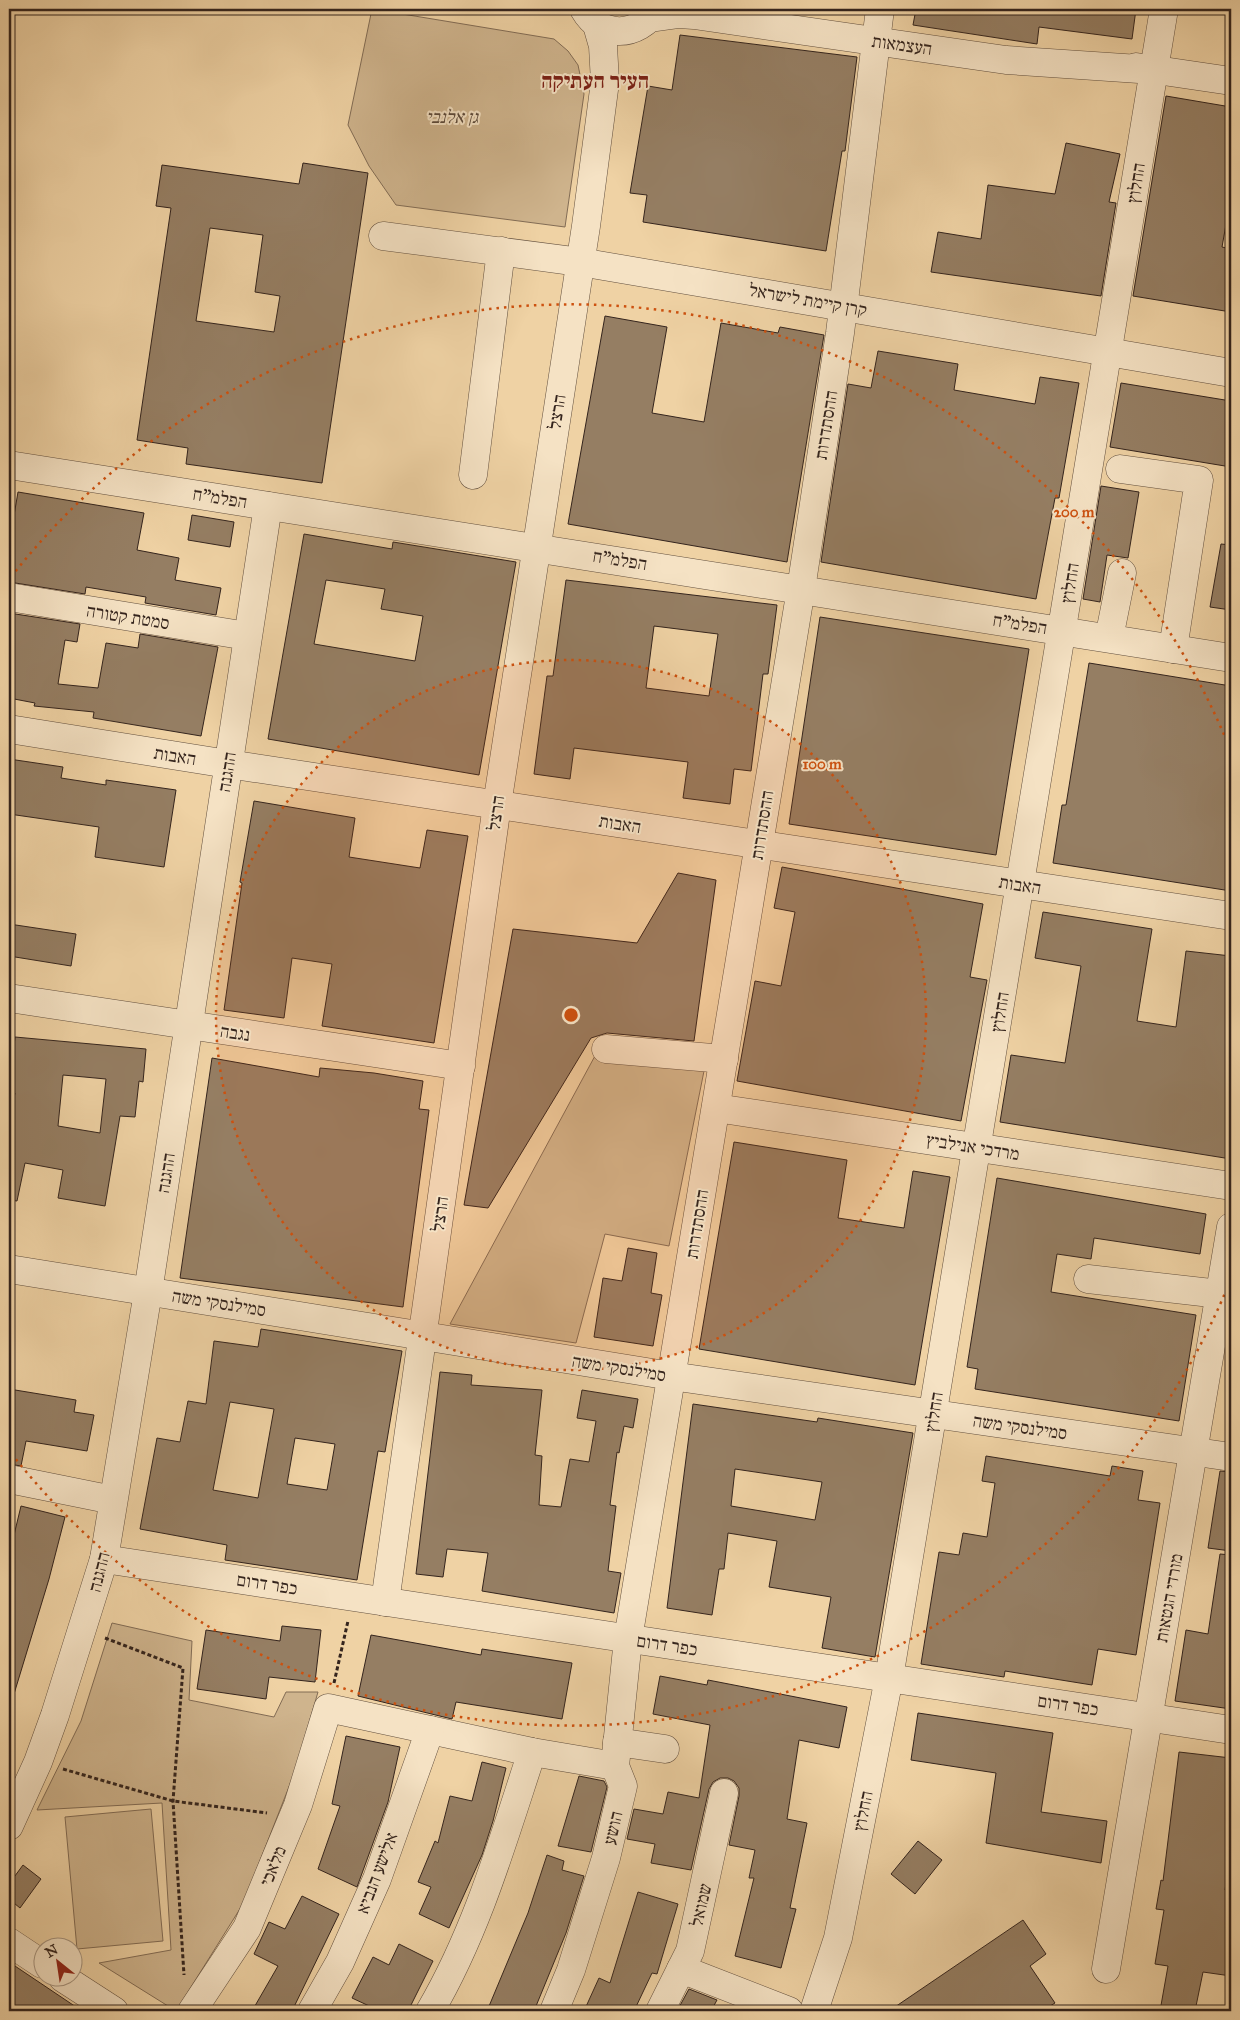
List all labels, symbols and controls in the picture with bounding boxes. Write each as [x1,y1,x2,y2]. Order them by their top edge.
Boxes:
street label: העצמאות [870,30,934,60]
district label: העיר העתיקה [541,67,649,94]
park label: גן אלנבי [426,106,479,128]
street label: החלוץ [1122,161,1150,205]
street label: קרן קיימת לישראל [747,279,869,321]
street label: ההסתדרות [810,389,842,461]
street label: הרצל [543,393,571,431]
street label: הפלמ"ח [191,483,249,513]
text: 200 m [1054,503,1095,521]
street label: הפלמ"ח [591,545,649,575]
street label: החלוץ [1056,561,1084,605]
street label: סמטת קטורה [85,600,171,634]
street label: הפלמ"ח [991,609,1049,639]
street label: האבות [152,742,198,770]
street label: ההגנה [213,750,241,794]
text: 100 m [802,755,842,773]
street label: ההסתדרות [746,789,778,861]
street label: הרצל [483,794,509,832]
street label: האבות [597,810,643,838]
street label: האבות [997,871,1043,899]
street label: החלוץ [986,990,1014,1034]
centre of rings [562,1006,580,1024]
street label: נגבה [218,1020,252,1046]
street label: מרדכי אנילביץ [925,1129,1021,1165]
street label: ההגנה [152,1151,180,1195]
street label: ההסתדרות [681,1188,713,1260]
street label: הרצל [427,1195,453,1233]
street label: סמילנסקי משה [170,1285,268,1321]
street label: סמילנסקי משה [570,1350,668,1386]
street label: החלוץ [920,1390,948,1434]
street label: סמילנסקי משה [971,1409,1069,1445]
street label: ההגנה [83,1550,115,1594]
street label: מורדי הגטאות [1150,1552,1188,1644]
street label: כפר דרום [235,1568,299,1600]
street label: כפר דרום [635,1629,699,1661]
street label: כפר דרום [1036,1689,1100,1721]
street label: החלוץ [848,1789,878,1833]
street label: הושע [598,1809,628,1847]
street label: אלישע הנביא [351,1829,403,1917]
street label: מלאכי [255,1843,291,1889]
street label: שמואל [685,1881,717,1929]
north arrow [32,1938,82,1988]
text: N [42,1941,61,1962]

